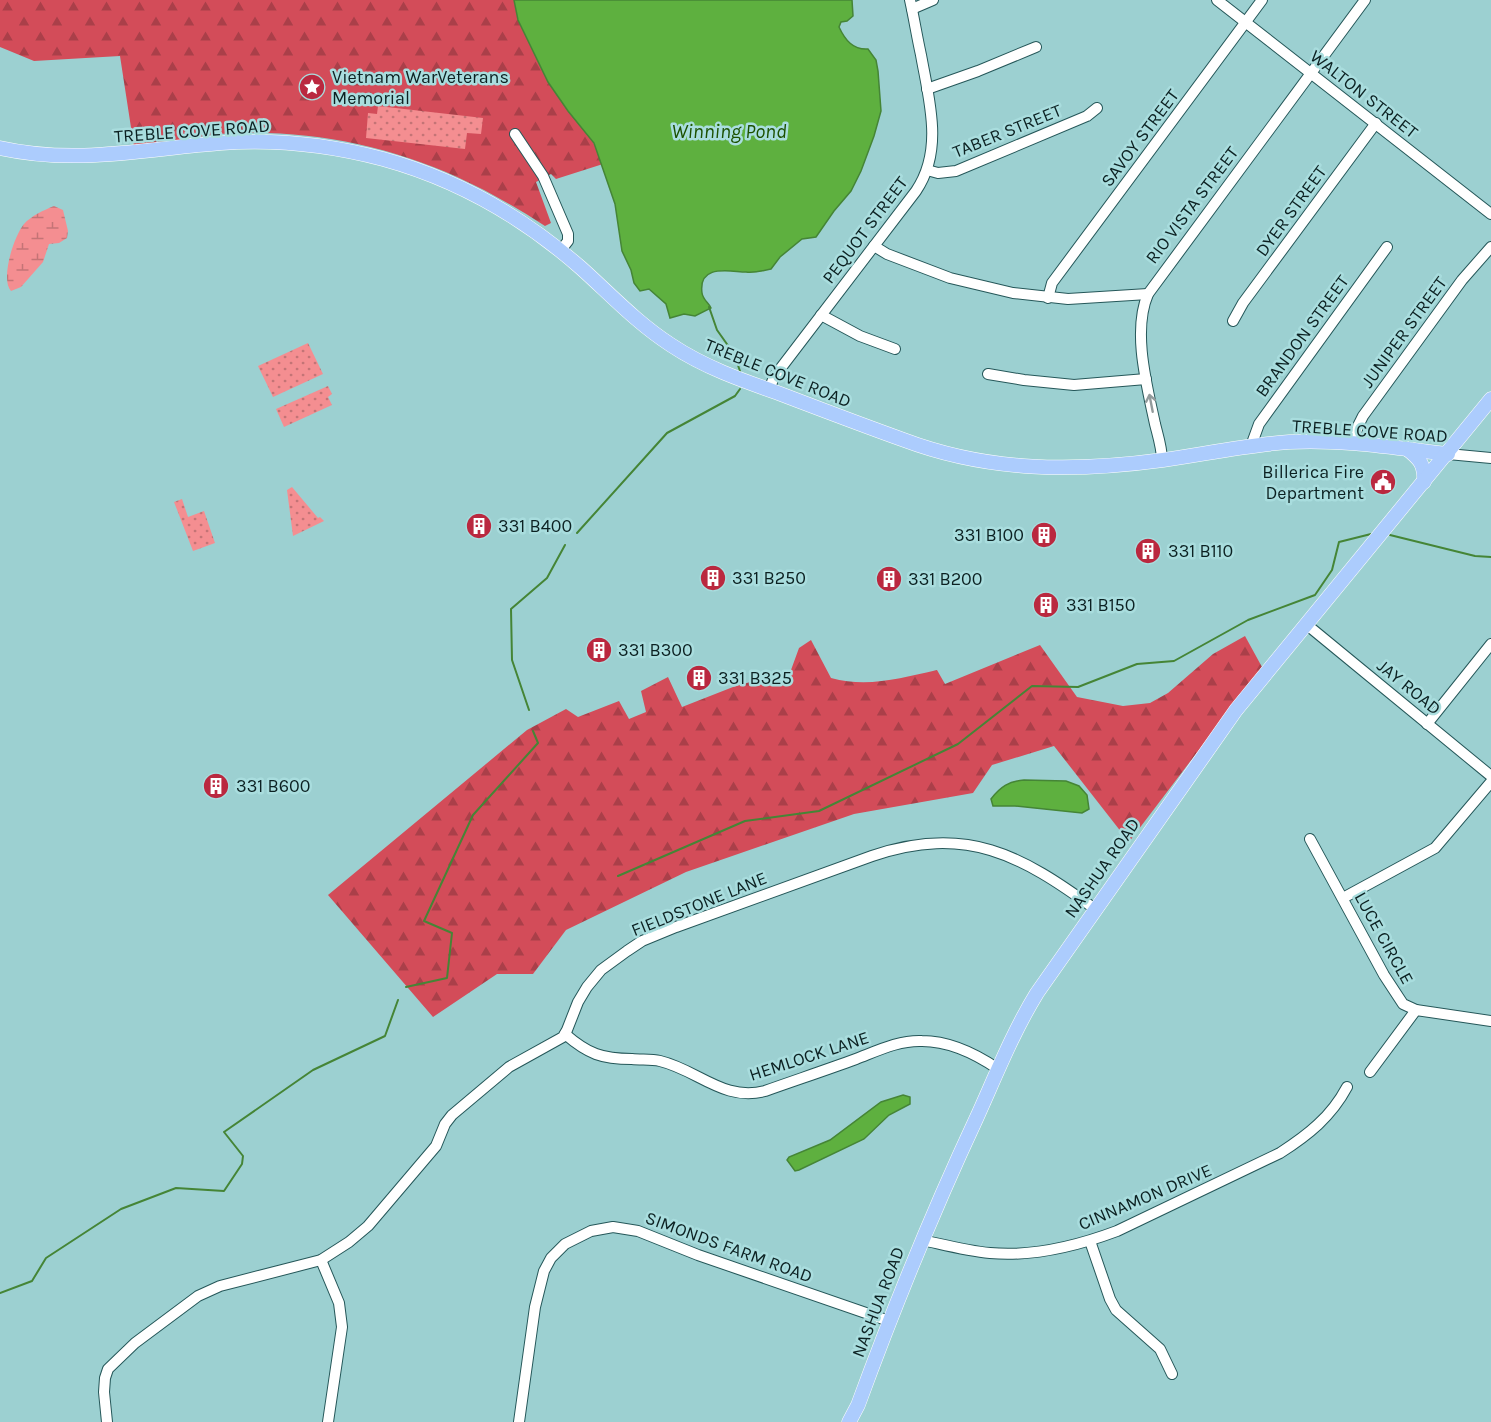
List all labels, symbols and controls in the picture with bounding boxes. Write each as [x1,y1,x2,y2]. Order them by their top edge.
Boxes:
street label: WALTON STREET [1306,45,1422,143]
place label: Vietnam WarVeterans Memorial [332,66,509,109]
place icon: Vietnam WarVeterans Memorial [297,72,327,102]
street label: SAVOY STREET [1096,85,1184,191]
street label: TABER STREET [949,99,1065,163]
street label: TREBLE COVE ROAD [113,115,271,147]
water label: Winning Pond [671,120,787,143]
street label: RIO VISTA STREET [1141,142,1243,268]
street label: DYER STREET [1251,161,1331,261]
street label: PEQUOT STREET [818,172,912,288]
street label: BRANDON STREET [1250,271,1354,401]
street label: JUNIPER STREET [1356,272,1452,392]
street label: TREBLE COVE ROAD [702,334,854,412]
one-way arrow [1145,394,1156,413]
street label: TREBLE COVE ROAD [1291,415,1449,447]
place label: Billerica Fire Department [1262,461,1364,504]
public building icon: Billerica Fire Department [1368,467,1398,497]
building icon: 331 B400 [464,511,494,541]
place label: 331 B400 [498,515,572,537]
building icon: 331 B100 [1029,520,1059,550]
place label: 331 B100 [954,524,1024,546]
building icon: 331 B110 [1133,536,1163,566]
place label: 331 B110 [1168,540,1233,562]
building icon: 331 B250 [698,563,728,593]
building icon: 331 B200 [874,564,904,594]
place label: 331 B250 [732,567,806,589]
place label: 331 B200 [908,568,982,590]
building icon: 331 B150 [1031,590,1061,620]
place label: 331 B150 [1066,594,1135,616]
building icon: 331 B300 [584,635,614,665]
place label: 331 B300 [618,639,693,661]
street label: JAY ROAD [1372,654,1446,720]
building icon: 331 B325 [684,663,714,693]
place label: 331 B325 [718,667,792,689]
building icon: 331 B600 [201,771,231,801]
place label: 331 B600 [236,775,310,797]
street label: NASHUA ROAD [1059,814,1145,922]
street label: FIELDSTONE LANE [628,867,770,941]
street label: LUCE CIRCLE [1350,888,1418,988]
street label: HEMLOCK LANE [746,1026,872,1086]
street label: CINNAMON DRIVE [1075,1159,1215,1235]
street label: SIMONDS FARM ROAD [642,1207,816,1287]
street label: NASHUA ROAD [847,1244,909,1360]

